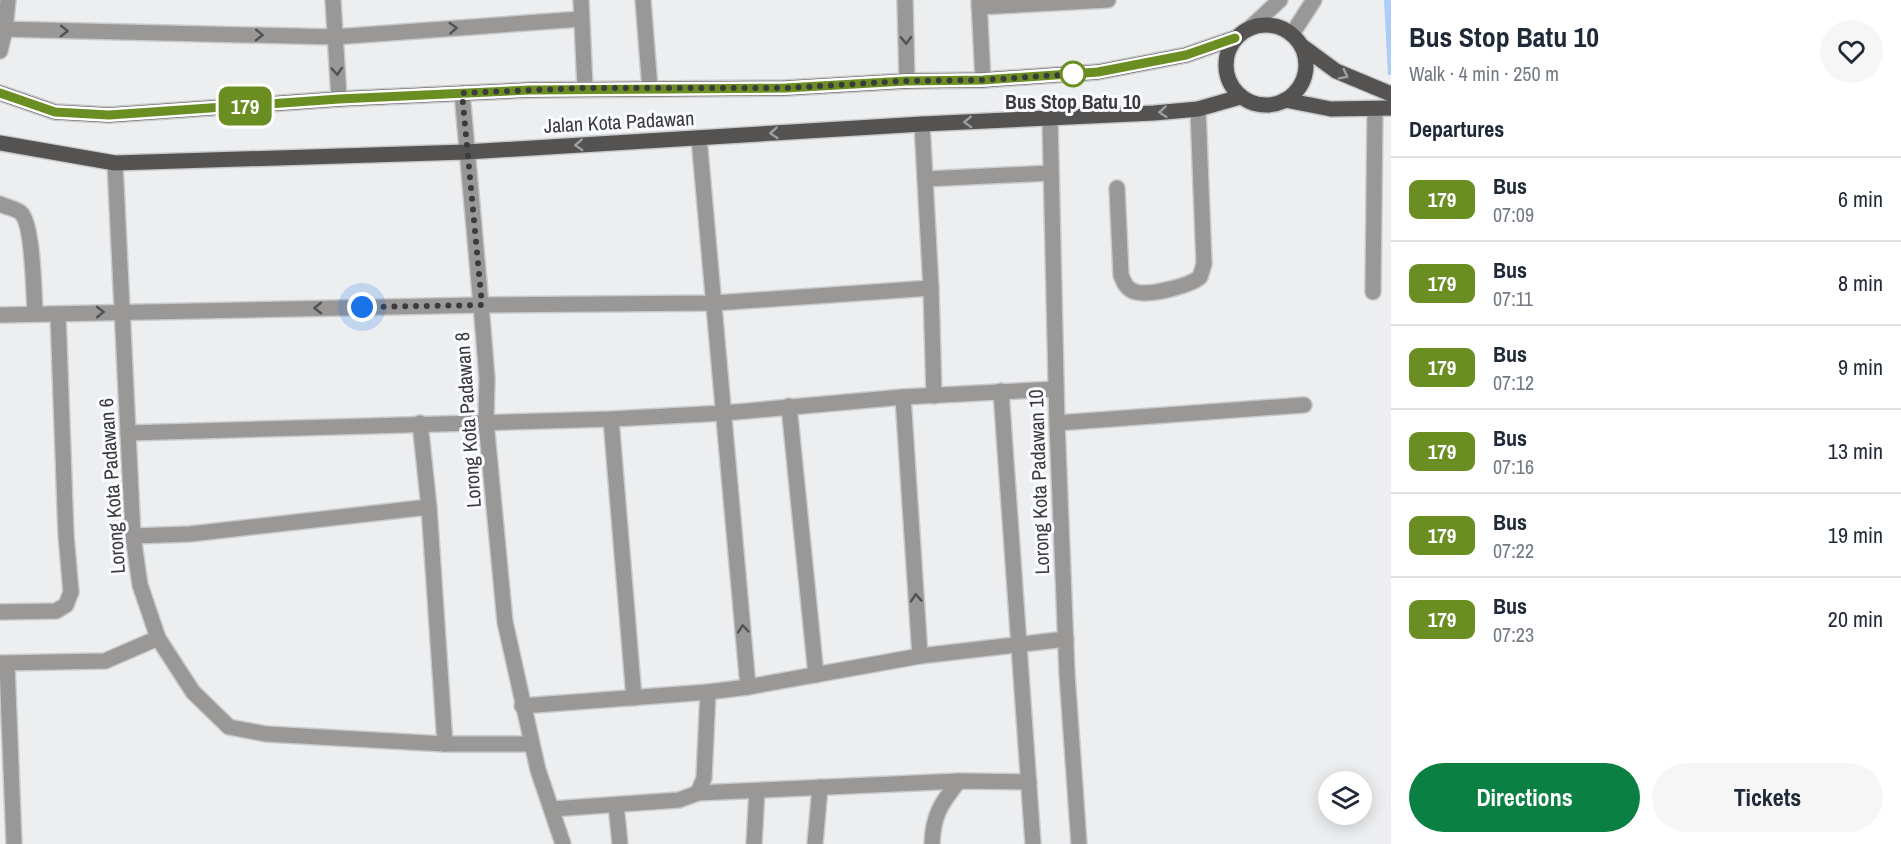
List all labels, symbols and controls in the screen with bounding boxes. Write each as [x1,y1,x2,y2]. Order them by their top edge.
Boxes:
text: Bus Stop Batu 10 [1409,18,1599,56]
button: heart [1820,20,1883,83]
one-way arrow [449,22,458,35]
one-way arrow [59,25,68,37]
one-way arrow [254,29,263,41]
one-way arrow [900,36,912,45]
text: Walk · 4 min · 250 m [1409,60,1559,87]
marker: Bus Stop Batu 10 [1060,61,1086,87]
one-way arrow [330,66,343,75]
one-way arrow [1337,68,1348,79]
line badge: 179 [210,86,280,126]
place label: Bus Stop Batu 10 [1005,88,1141,115]
text: 179 [231,92,259,121]
street label: Jalan Kota Padawan [543,104,695,139]
one-way arrow [1158,105,1167,118]
text: Departures [1409,114,1504,144]
one-way arrow [964,116,973,128]
one-way arrow [769,126,778,139]
one-way arrow [574,138,583,151]
text: Bus [1493,171,1527,201]
text: 6 min [1838,184,1883,214]
text: 179 [1428,185,1456,214]
text: 07:09 [1493,201,1534,228]
text: Bus [1493,255,1527,285]
text: 8 min [1838,268,1883,298]
text: 179 [1428,269,1456,298]
text: 07:11 [1493,285,1533,312]
your location [347,292,377,322]
one-way arrow [314,302,323,314]
one-way arrow [95,306,104,319]
street label: Lorong Kota Padawan 8 [448,331,487,509]
text: Bus [1493,339,1527,369]
text: 9 min [1838,352,1883,382]
text: 179 [1428,353,1456,382]
text: 07:12 [1493,369,1534,396]
street label: Lorong Kota Padawan 10 [1022,389,1055,575]
street label: Lorong Kota Padawan 6 [92,397,131,575]
text: Bus [1493,423,1527,453]
text: 13 min [1828,436,1883,466]
text: 179 [1428,437,1456,466]
text: 07:16 [1493,453,1534,480]
text: Bus [1493,507,1527,537]
text: 19 min [1828,520,1883,550]
text: 179 [1428,521,1456,550]
text: 07:22 [1493,537,1534,564]
text: Bus [1493,591,1527,621]
one-way arrow [910,593,923,602]
text: 20 min [1828,604,1883,634]
text: 179 [1428,605,1456,634]
text: 07:23 [1493,621,1534,648]
one-way arrow [737,624,750,633]
button: Directions [1409,763,1640,832]
button: Tickets [1652,763,1883,832]
map controls [1318,771,1372,825]
button: layers [1318,771,1372,825]

